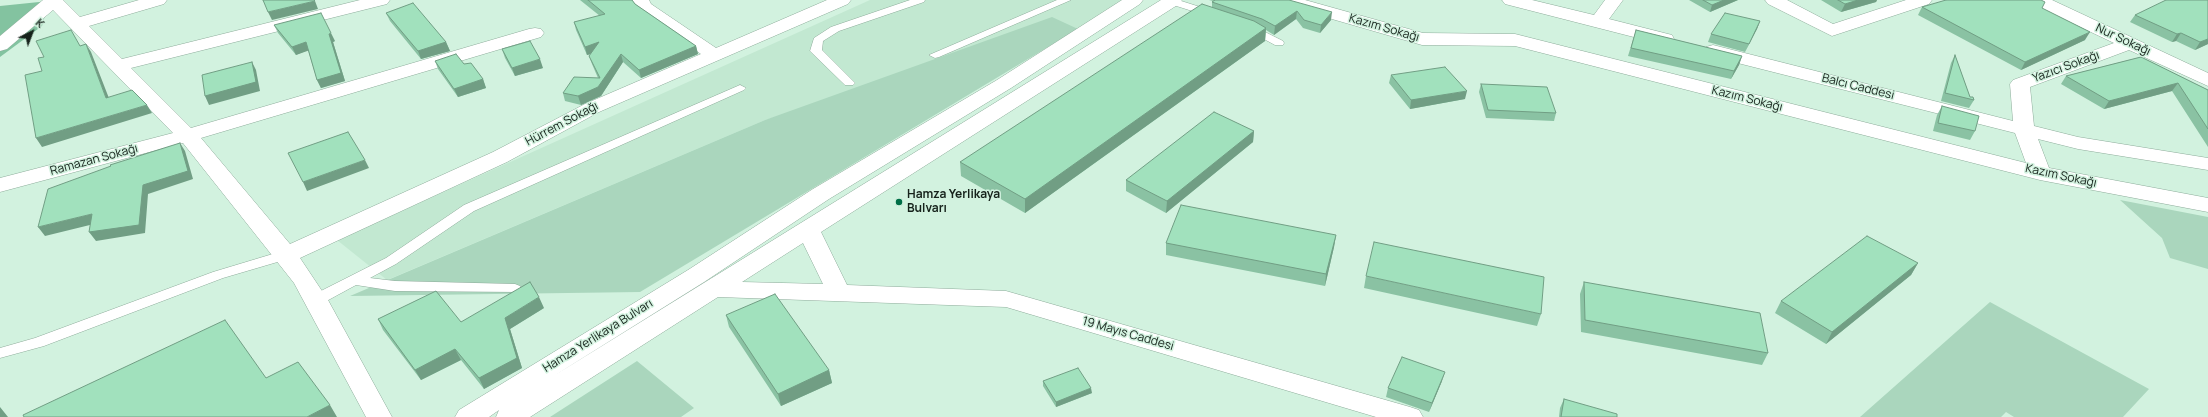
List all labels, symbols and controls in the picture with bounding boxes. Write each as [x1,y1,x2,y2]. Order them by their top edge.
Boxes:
street label: Kazım Sokağı [1347,11,1421,45]
north arrow [12,12,52,52]
text: K [33,15,48,31]
street label: Nur Sokağı [2093,21,2153,59]
street label: Yazıcı Sokağı [2031,48,2101,86]
street label: Balcı Caddesi [1820,71,1896,103]
street label: Kazım Sokağı [1710,83,1784,115]
street label: Hürrem Sokağı [523,99,601,149]
street label: Ramazan Sokağı [49,141,139,179]
street label: Kazım Sokağı [2024,161,2098,191]
place label: Hamza Yerlikaya Bulvarı [907,188,1000,216]
marker: Hamza Yerlikaya Bulvarı [894,197,904,207]
street label: Hamza Yerlikaya Bulvarı [540,296,656,376]
street label: 19 Mayıs Caddesi [1081,314,1175,354]

